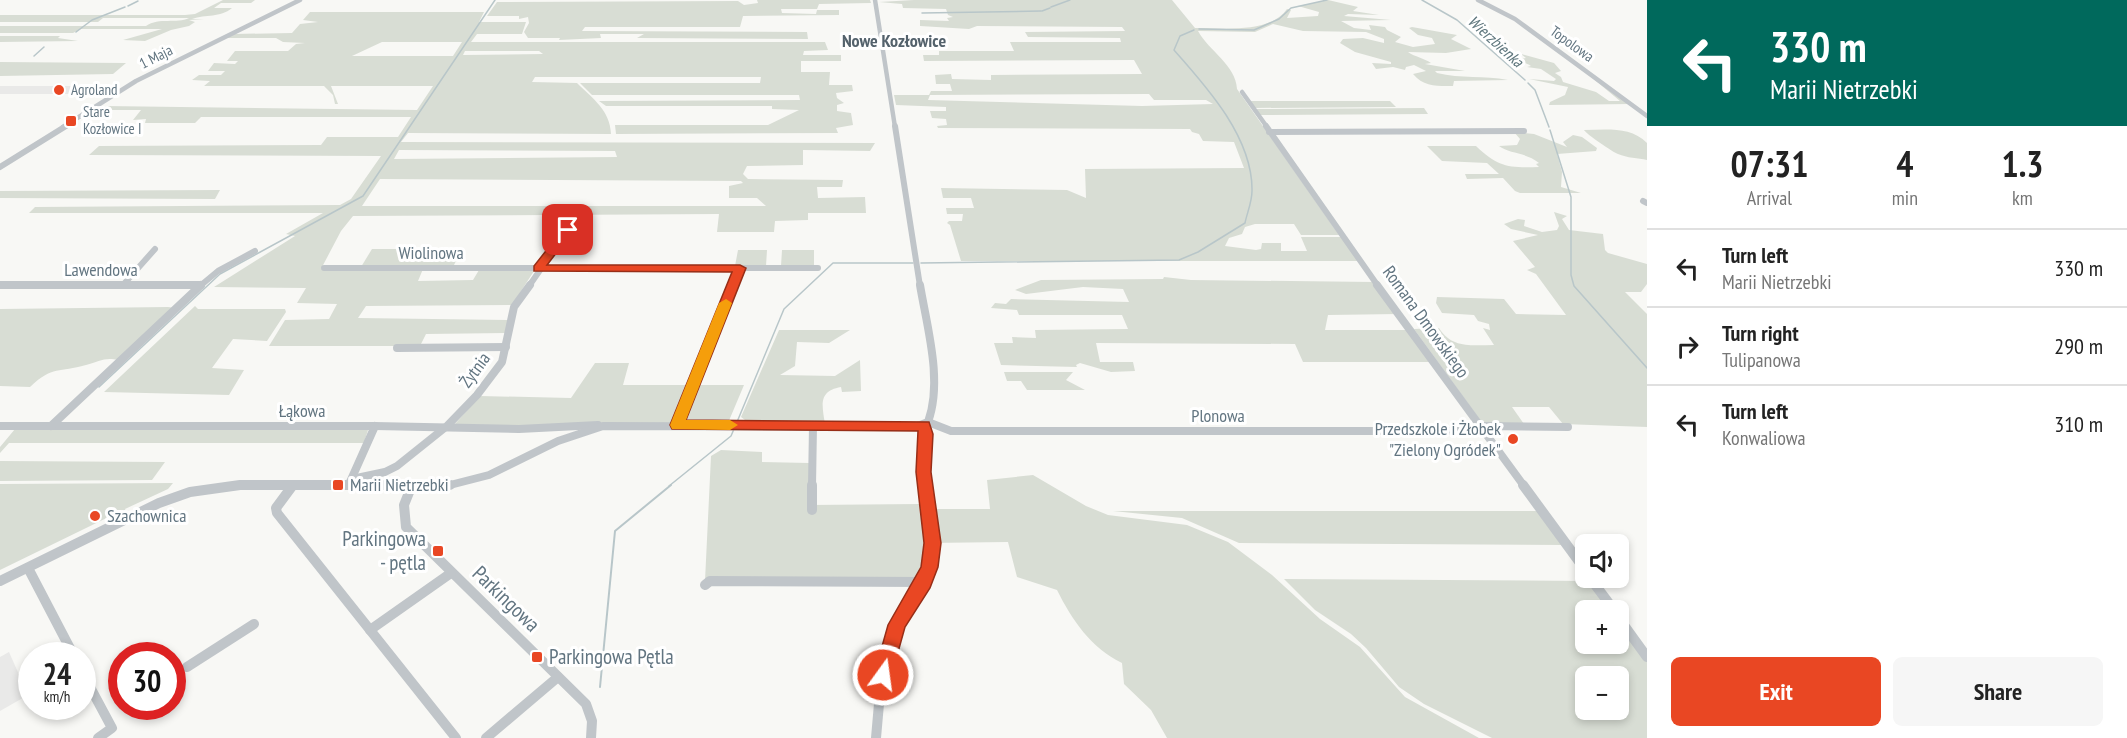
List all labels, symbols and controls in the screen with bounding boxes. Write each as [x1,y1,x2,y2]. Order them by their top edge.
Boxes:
water label: Wierzbienka [1464,11,1529,72]
text: 330 m [1770,19,1867,74]
street label: Topolowa [1547,21,1598,66]
icon: left [1671,24,1749,102]
district label: Nowe Kozłowice [842,29,946,52]
street label: 1 Maja [136,40,176,73]
text: Marii Nietrzebki [1770,72,1918,106]
place label: Agroland [71,80,118,99]
marker: Agroland [52,83,66,97]
place label: Stare Kozłowice I [83,102,141,138]
marker: Stare Kozłowice I [64,114,78,128]
text: 07:31 [1730,140,1808,187]
text: 4 [1896,140,1913,187]
text: 1.3 [2001,140,2043,187]
text: Arrival [1747,185,1792,211]
text: min [1892,185,1918,211]
text: km [2012,185,2033,211]
pin [542,204,593,255]
icon: arrive [551,213,584,246]
street label: Wiolinowa [398,241,464,264]
text: Turn left [1722,241,1788,269]
icon: left [1671,252,1704,285]
text: 330 m [2054,254,2103,282]
street label: Lawendowa [64,258,138,281]
street label: Romana Dmowskiego [1378,261,1475,382]
text: Marii Nietrzebki [1722,269,1831,295]
text: Turn right [1722,319,1799,347]
icon: right [1671,330,1704,363]
text: 290 m [2054,332,2103,360]
street label: Żytnia [454,347,495,392]
text: Tulipanowa [1722,347,1801,373]
text: Turn left [1722,397,1788,425]
street label: Łąkowa [279,399,325,422]
street label: Plonowa [1191,404,1245,427]
icon: left [1671,408,1704,441]
text: 310 m [2054,410,2103,438]
place label: Przedszkole i Żłobek "Zielony Ogródek" [1375,417,1501,461]
text: Konwaliowa [1722,425,1806,451]
marker: Przedszkole i Żłobek "Zielony Ogródek" [1506,432,1520,446]
place label: Marii Nietrzebki [350,473,449,496]
marker: Marii Nietrzebki [331,478,345,492]
place label: Szachownica [107,504,186,527]
marker: Szachownica [88,509,102,523]
place label: Parkingowa - pętla [342,525,426,576]
map controls [1575,534,1629,720]
button: sound [1575,534,1629,588]
marker: Parkingowa - pętla [431,544,445,558]
street label: Parkingowa [467,560,546,637]
button: + [1575,600,1629,654]
speed limit sign: 30 [108,642,186,720]
place label: Parkingowa Pętla [549,643,674,670]
position arrow [851,643,915,707]
marker: Parkingowa Pętla [530,650,544,664]
text: 24 [43,654,71,693]
button: Exit [1671,657,1881,726]
button: Share [1893,657,2103,726]
button: − [1575,666,1629,720]
text: km/h [44,687,70,706]

